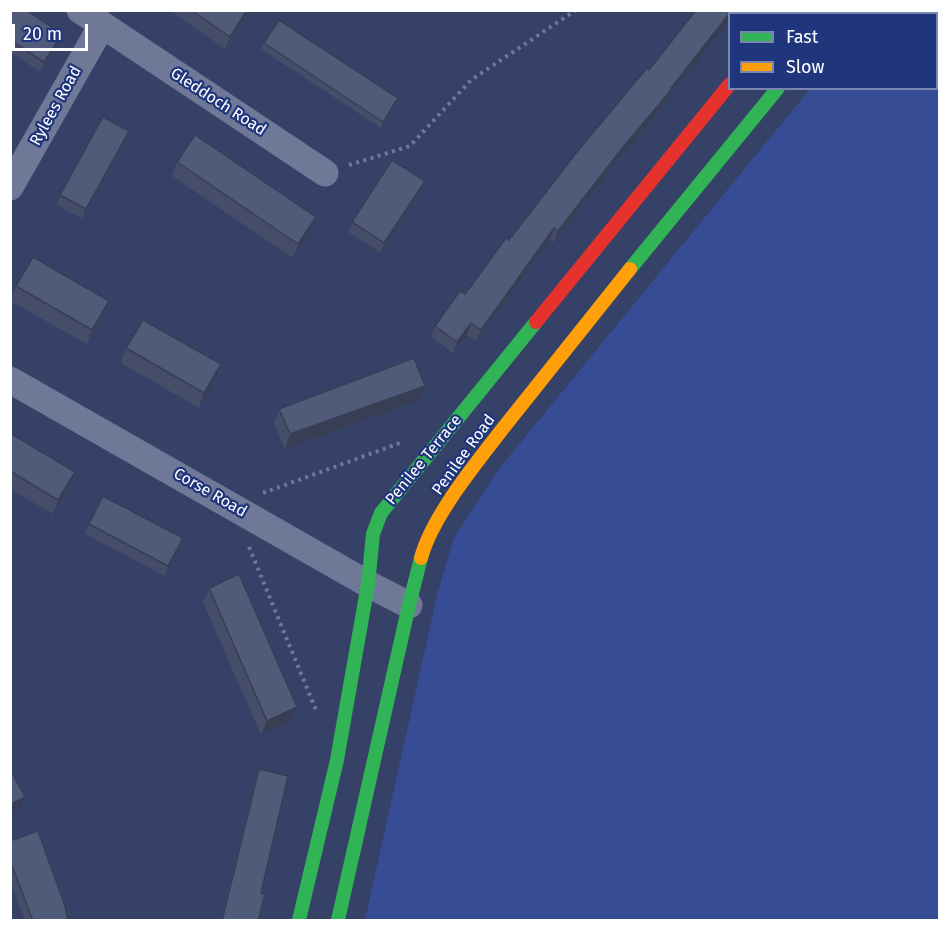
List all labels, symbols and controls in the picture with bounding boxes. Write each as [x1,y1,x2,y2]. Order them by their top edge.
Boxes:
scale bar [15,12,92,50]
legend [728,12,938,90]
text: 20 m [23,23,62,45]
text: Fast [786,26,818,48]
text: Slow [786,56,824,78]
street label: Rylees Road [26,63,86,149]
street label: Gleddoch Road [167,64,269,140]
street label: Penilee Terrace [382,411,466,509]
street label: Penilee Road [428,411,500,499]
street label: Corse Road [170,464,250,522]

